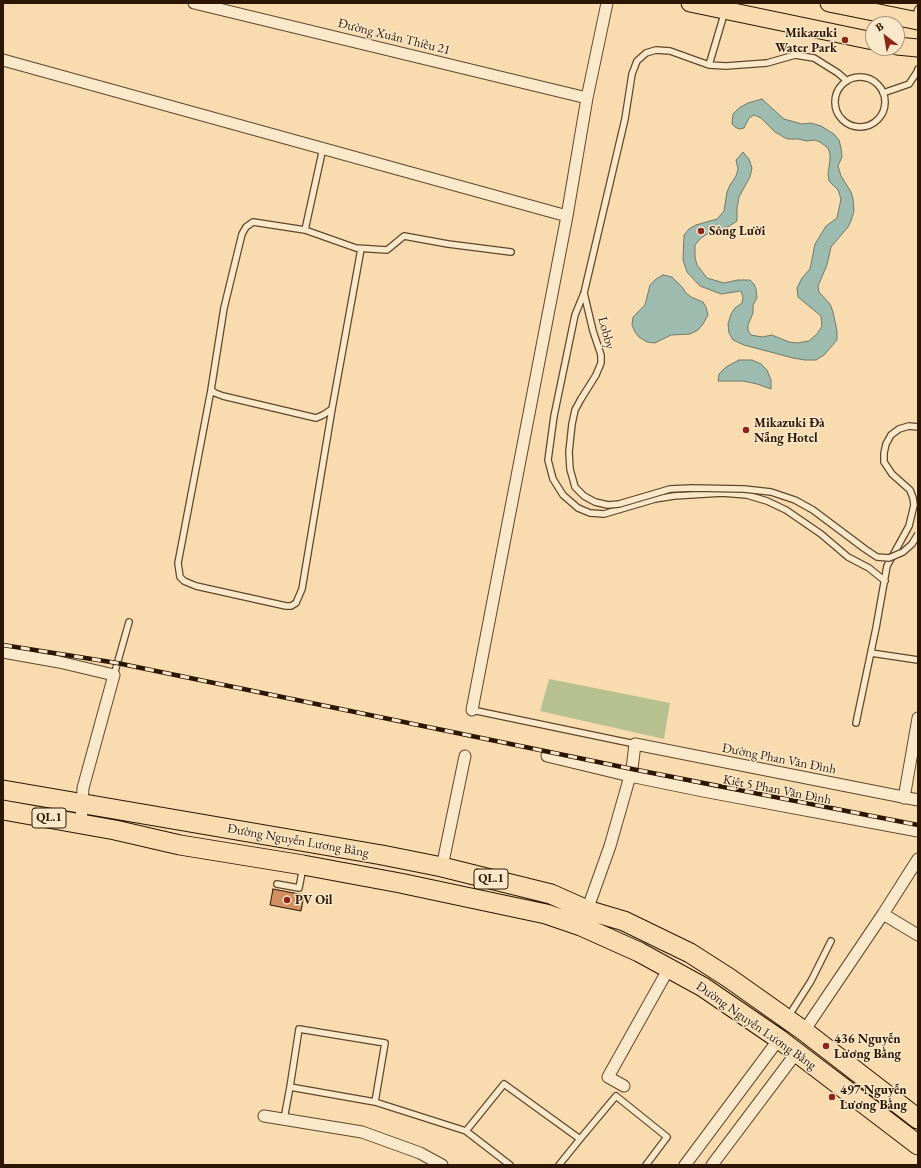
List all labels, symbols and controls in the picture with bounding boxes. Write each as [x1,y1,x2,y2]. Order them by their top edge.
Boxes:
street label: Đường Xuân Thiều 21 [336,16,452,58]
north arrow [865,16,905,56]
text: B [873,19,886,34]
place label: Mikazuki Water Park [775,25,837,56]
marker: Mikazuki Water Park [840,35,850,45]
place label: Sông Lười [709,223,765,239]
marker: Sông Lười [696,226,706,236]
street label: Lobby [594,315,618,351]
place label: Mikazuki Đà Nẵng Hotel [754,415,825,446]
marker: Mikazuki Đà Nẵng Hotel [741,425,751,435]
street label: Đường Phan Văn Đình [721,740,837,778]
street label: Kiệt 5 Phan Văn Đình [722,772,832,808]
road number: QL.1 [32,808,66,828]
street label: Đường Nguyễn Lương Bằng [226,821,370,861]
road number: QL.1 [474,869,508,889]
place label: PV Oil [295,892,333,908]
marker: PV Oil [282,895,292,905]
street label: Đường Nguyễn Lương Bằng [693,978,819,1074]
place label: 436 Nguyễn Lương Bằng [834,1031,901,1062]
marker: 436 Nguyễn Lương Bằng [821,1041,831,1051]
place label: 497 Nguyễn Lương Bằng [840,1082,907,1113]
marker: 497 Nguyễn Lương Bằng [827,1092,837,1102]

